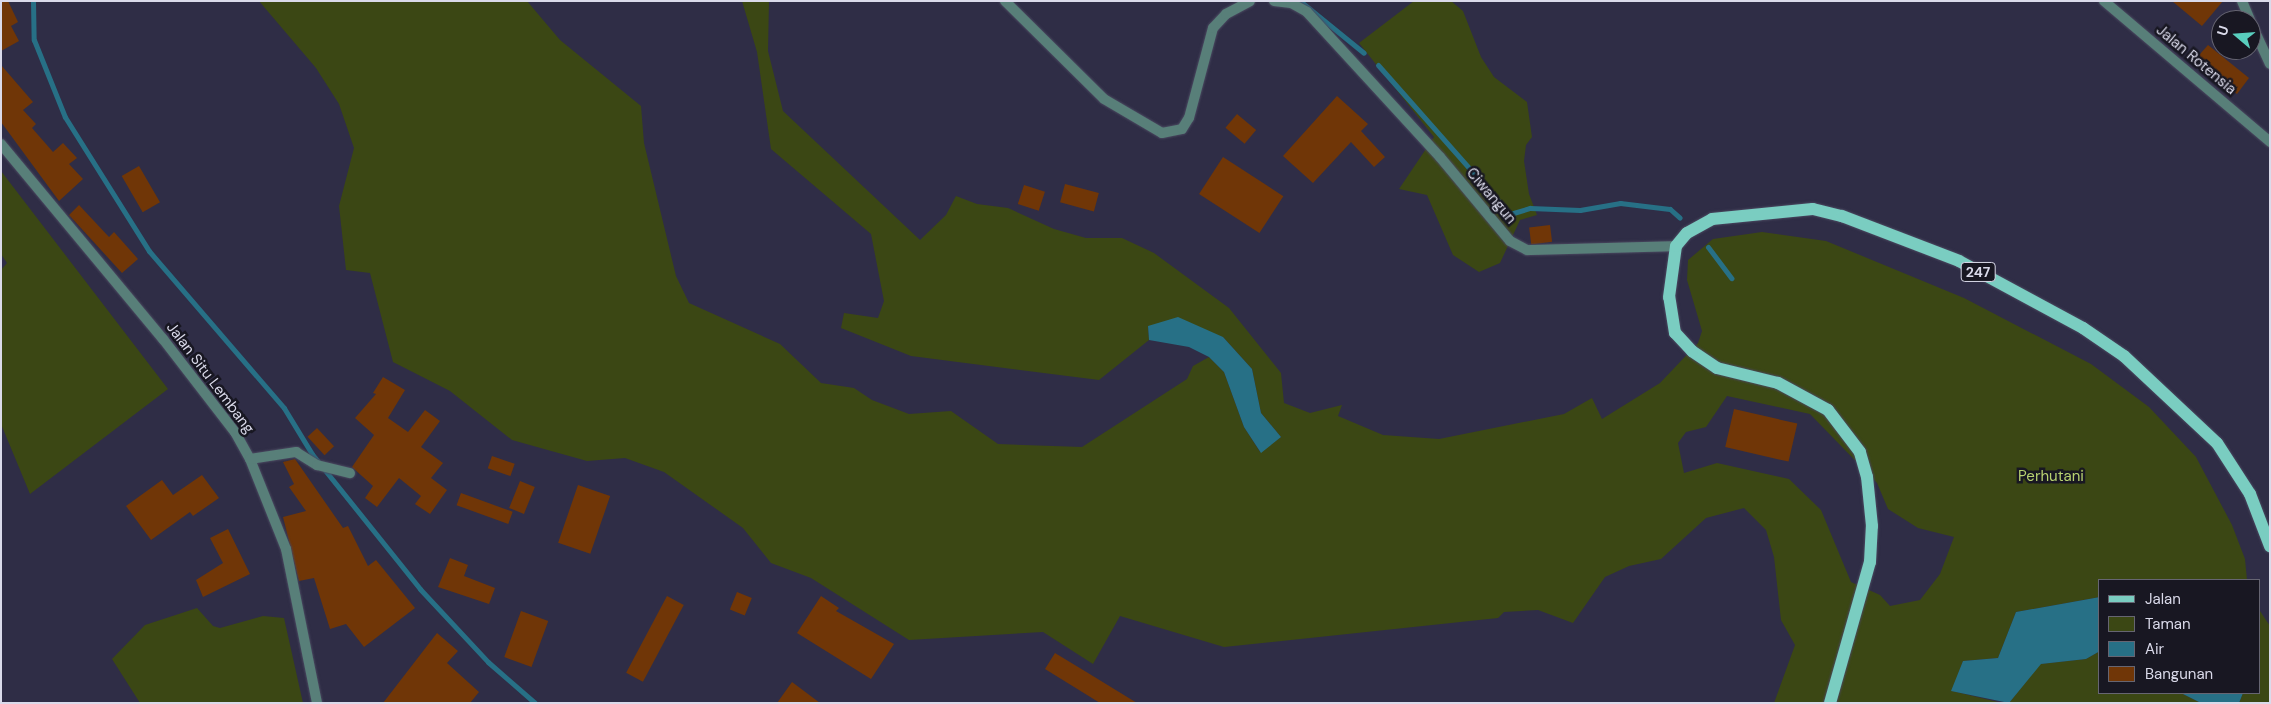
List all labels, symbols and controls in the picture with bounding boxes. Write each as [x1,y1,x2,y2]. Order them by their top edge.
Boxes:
north arrow [2211,10,2261,60]
street label: Jalan Rotensia [2152,21,2240,99]
text: U [2213,23,2233,38]
street label: Ciwangun [1462,164,1520,228]
road number: 247 [1960,260,1996,284]
street label: Jalan Situ Lembang [162,319,258,437]
park label: Perhutani [2018,468,2084,486]
legend [2098,579,2261,694]
text: Jalan [2145,589,2181,609]
text: Taman [2145,614,2191,634]
text: Air [2145,639,2164,659]
text: Bangunan [2145,664,2213,684]

